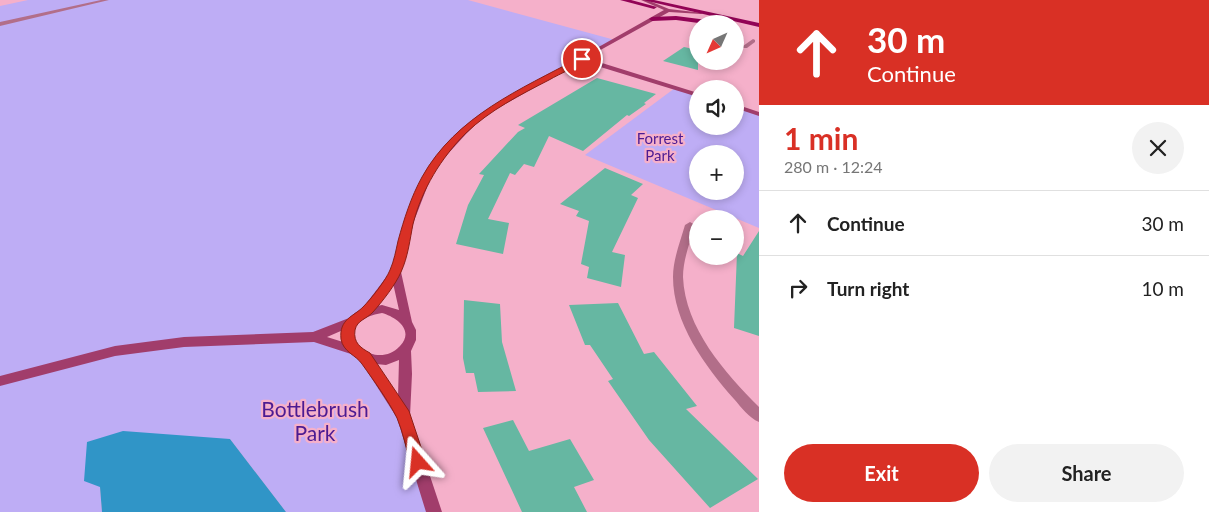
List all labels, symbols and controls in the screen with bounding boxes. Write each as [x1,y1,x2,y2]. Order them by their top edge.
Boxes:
north arrow [689,15,744,70]
map controls [689,15,744,265]
text: 30 m [867,18,945,60]
icon: ahead [784,20,849,85]
pin [561,38,603,80]
icon: arrive [568,45,596,73]
text: Continue [867,60,956,87]
button: sound [689,80,744,135]
text: 1 min [784,120,858,156]
button: close [1132,122,1184,174]
park label: Forrest Park [637,129,684,164]
button: + [689,145,744,200]
text: 280 m · 12:24 [784,157,883,176]
icon: ahead [784,209,812,237]
button: − [689,210,744,265]
text: Continue [827,212,905,235]
text: 30 m [1141,212,1184,235]
icon: right [784,274,812,302]
text: Turn right [827,277,909,300]
text: 10 m [1141,277,1184,300]
park label: Bottlebrush Park [261,396,369,445]
position arrow [391,435,443,487]
button: Exit [784,444,979,502]
button: Share [989,444,1184,502]

